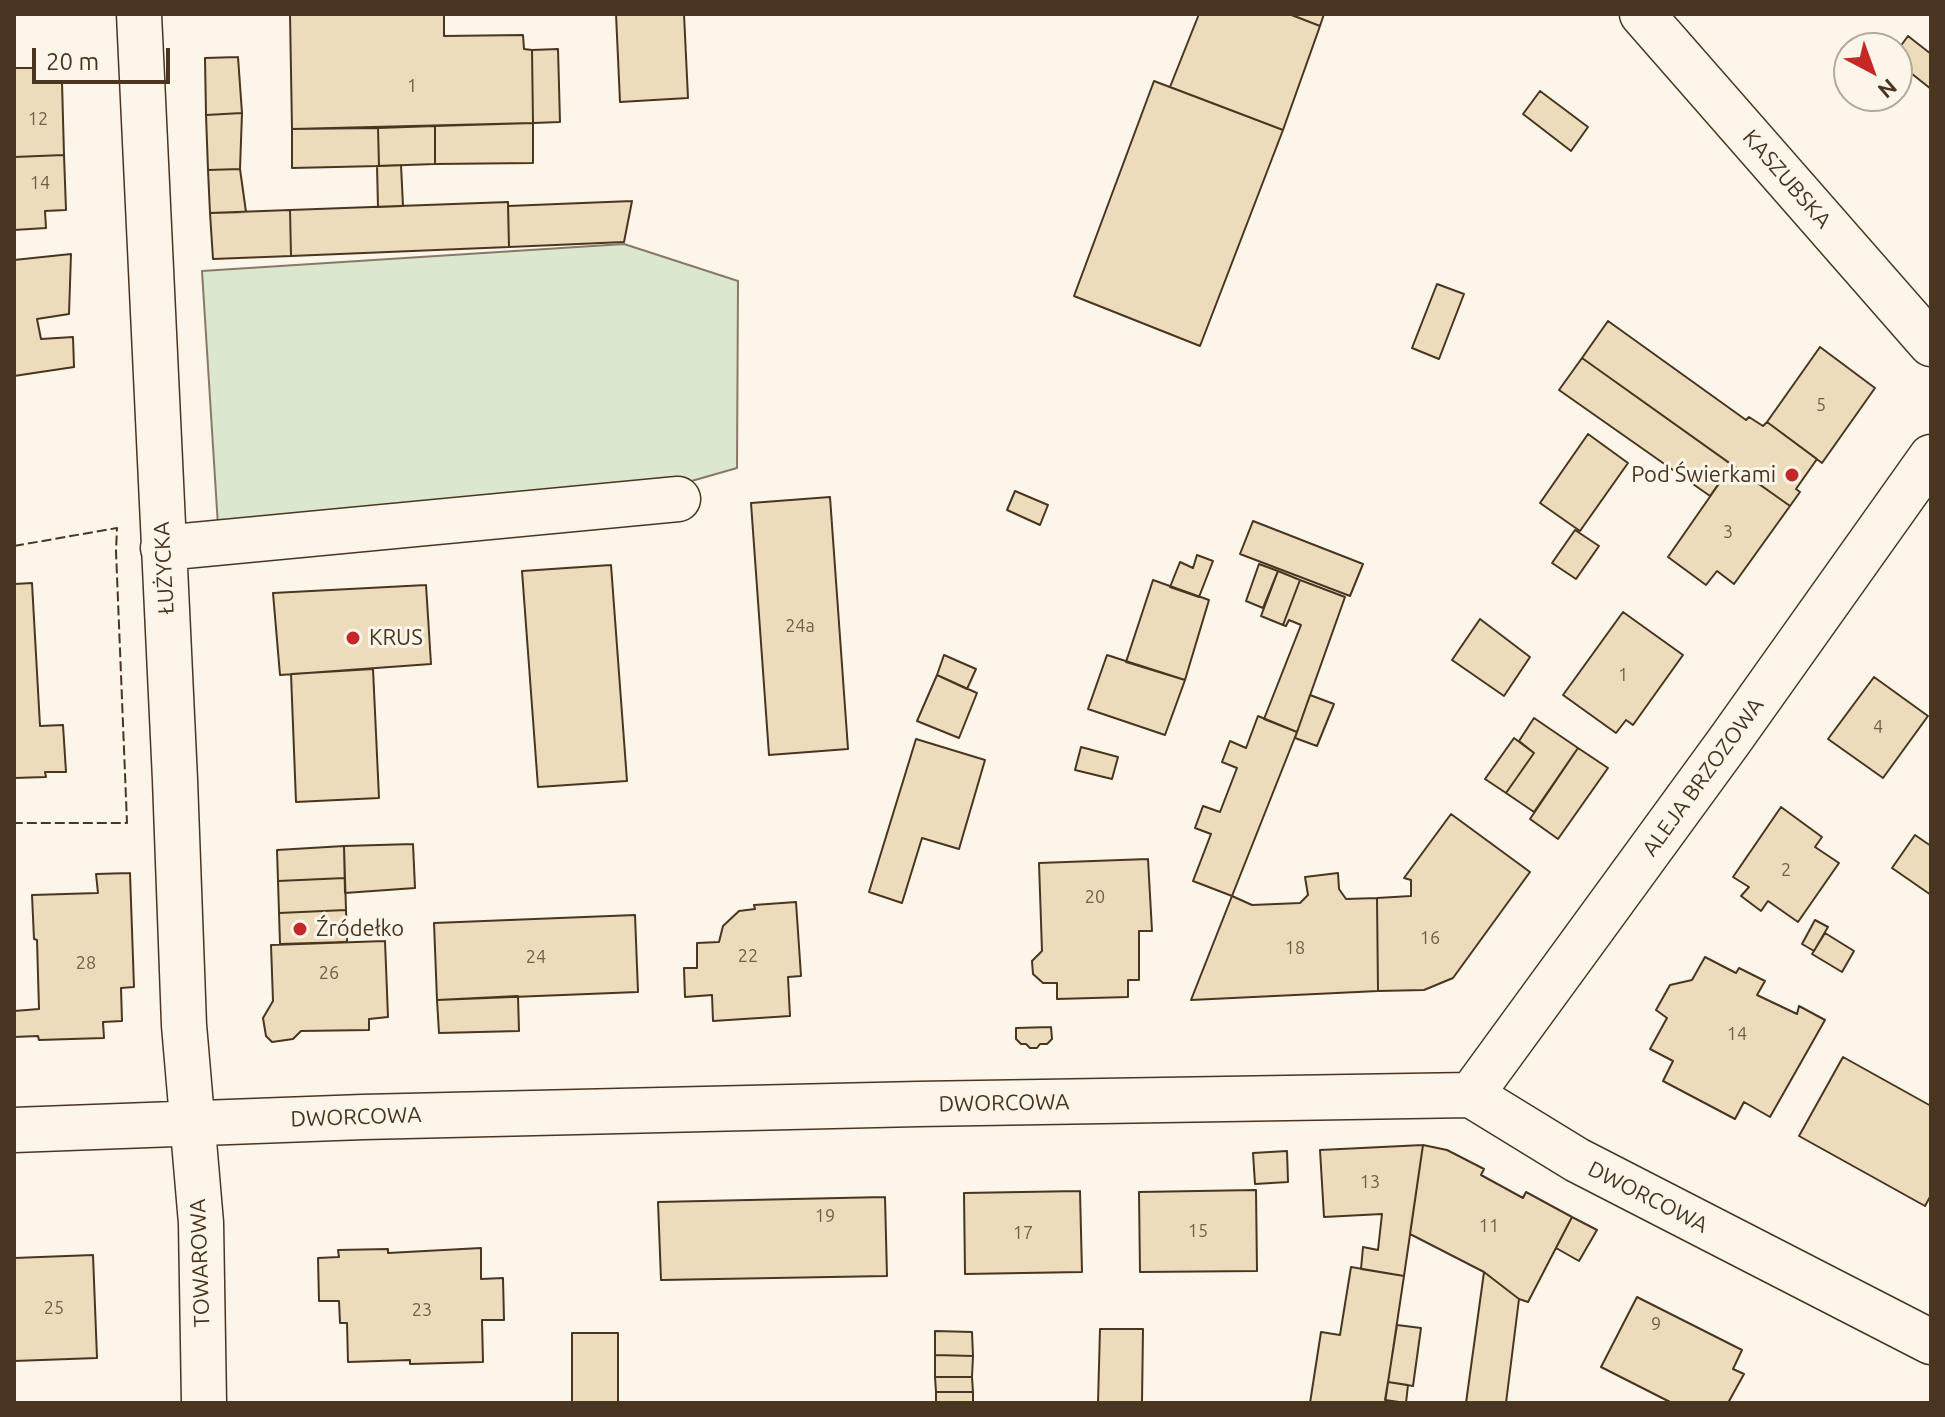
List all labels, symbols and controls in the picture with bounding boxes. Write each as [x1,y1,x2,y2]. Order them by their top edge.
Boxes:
scale bar [36,32,174,82]
north arrow [1833,32,1913,112]
text: 20 m [46,48,99,75]
text: N [1873,74,1902,104]
house number: 1 [407,75,417,97]
house number: 12 [28,108,48,130]
street label: KASZUBSKA [1737,124,1837,234]
house number: 14 [30,172,50,194]
house number: 5 [1816,394,1826,416]
place label: Pod Świerkami [1631,462,1776,488]
marker: Pod Świerkami [1783,466,1801,484]
street label: ŁUŻYCKA [148,521,180,615]
house number: 3 [1723,521,1733,543]
house number: 24a [785,615,815,637]
place label: KRUS [369,625,423,651]
marker: KRUS [344,629,362,647]
house number: 1 [1618,664,1628,686]
street label: ALEJA BRZOZOWA [1637,693,1769,861]
house number: 4 [1873,716,1883,738]
house number: 2 [1781,859,1791,881]
house number: 20 [1085,886,1105,908]
place label: Źródełko [316,916,404,942]
marker: Źródełko [291,920,309,938]
house number: 16 [1420,927,1440,949]
house number: 18 [1285,937,1305,959]
house number: 22 [738,945,758,967]
house number: 24 [526,946,546,968]
house number: 28 [76,952,96,974]
house number: 26 [319,962,339,984]
house number: 14 [1727,1023,1747,1045]
street label: DWORCOWA [938,1089,1070,1117]
street label: DWORCOWA [290,1102,422,1132]
street label: DWORCOWA [1584,1156,1712,1238]
house number: 13 [1360,1171,1380,1193]
street label: TOWAROWA [185,1198,215,1328]
house number: 19 [815,1205,835,1227]
house number: 11 [1479,1215,1499,1237]
house number: 15 [1188,1220,1208,1242]
house number: 17 [1013,1222,1033,1244]
house number: 25 [44,1297,64,1319]
house number: 23 [412,1299,432,1321]
house number: 9 [1651,1313,1661,1335]

